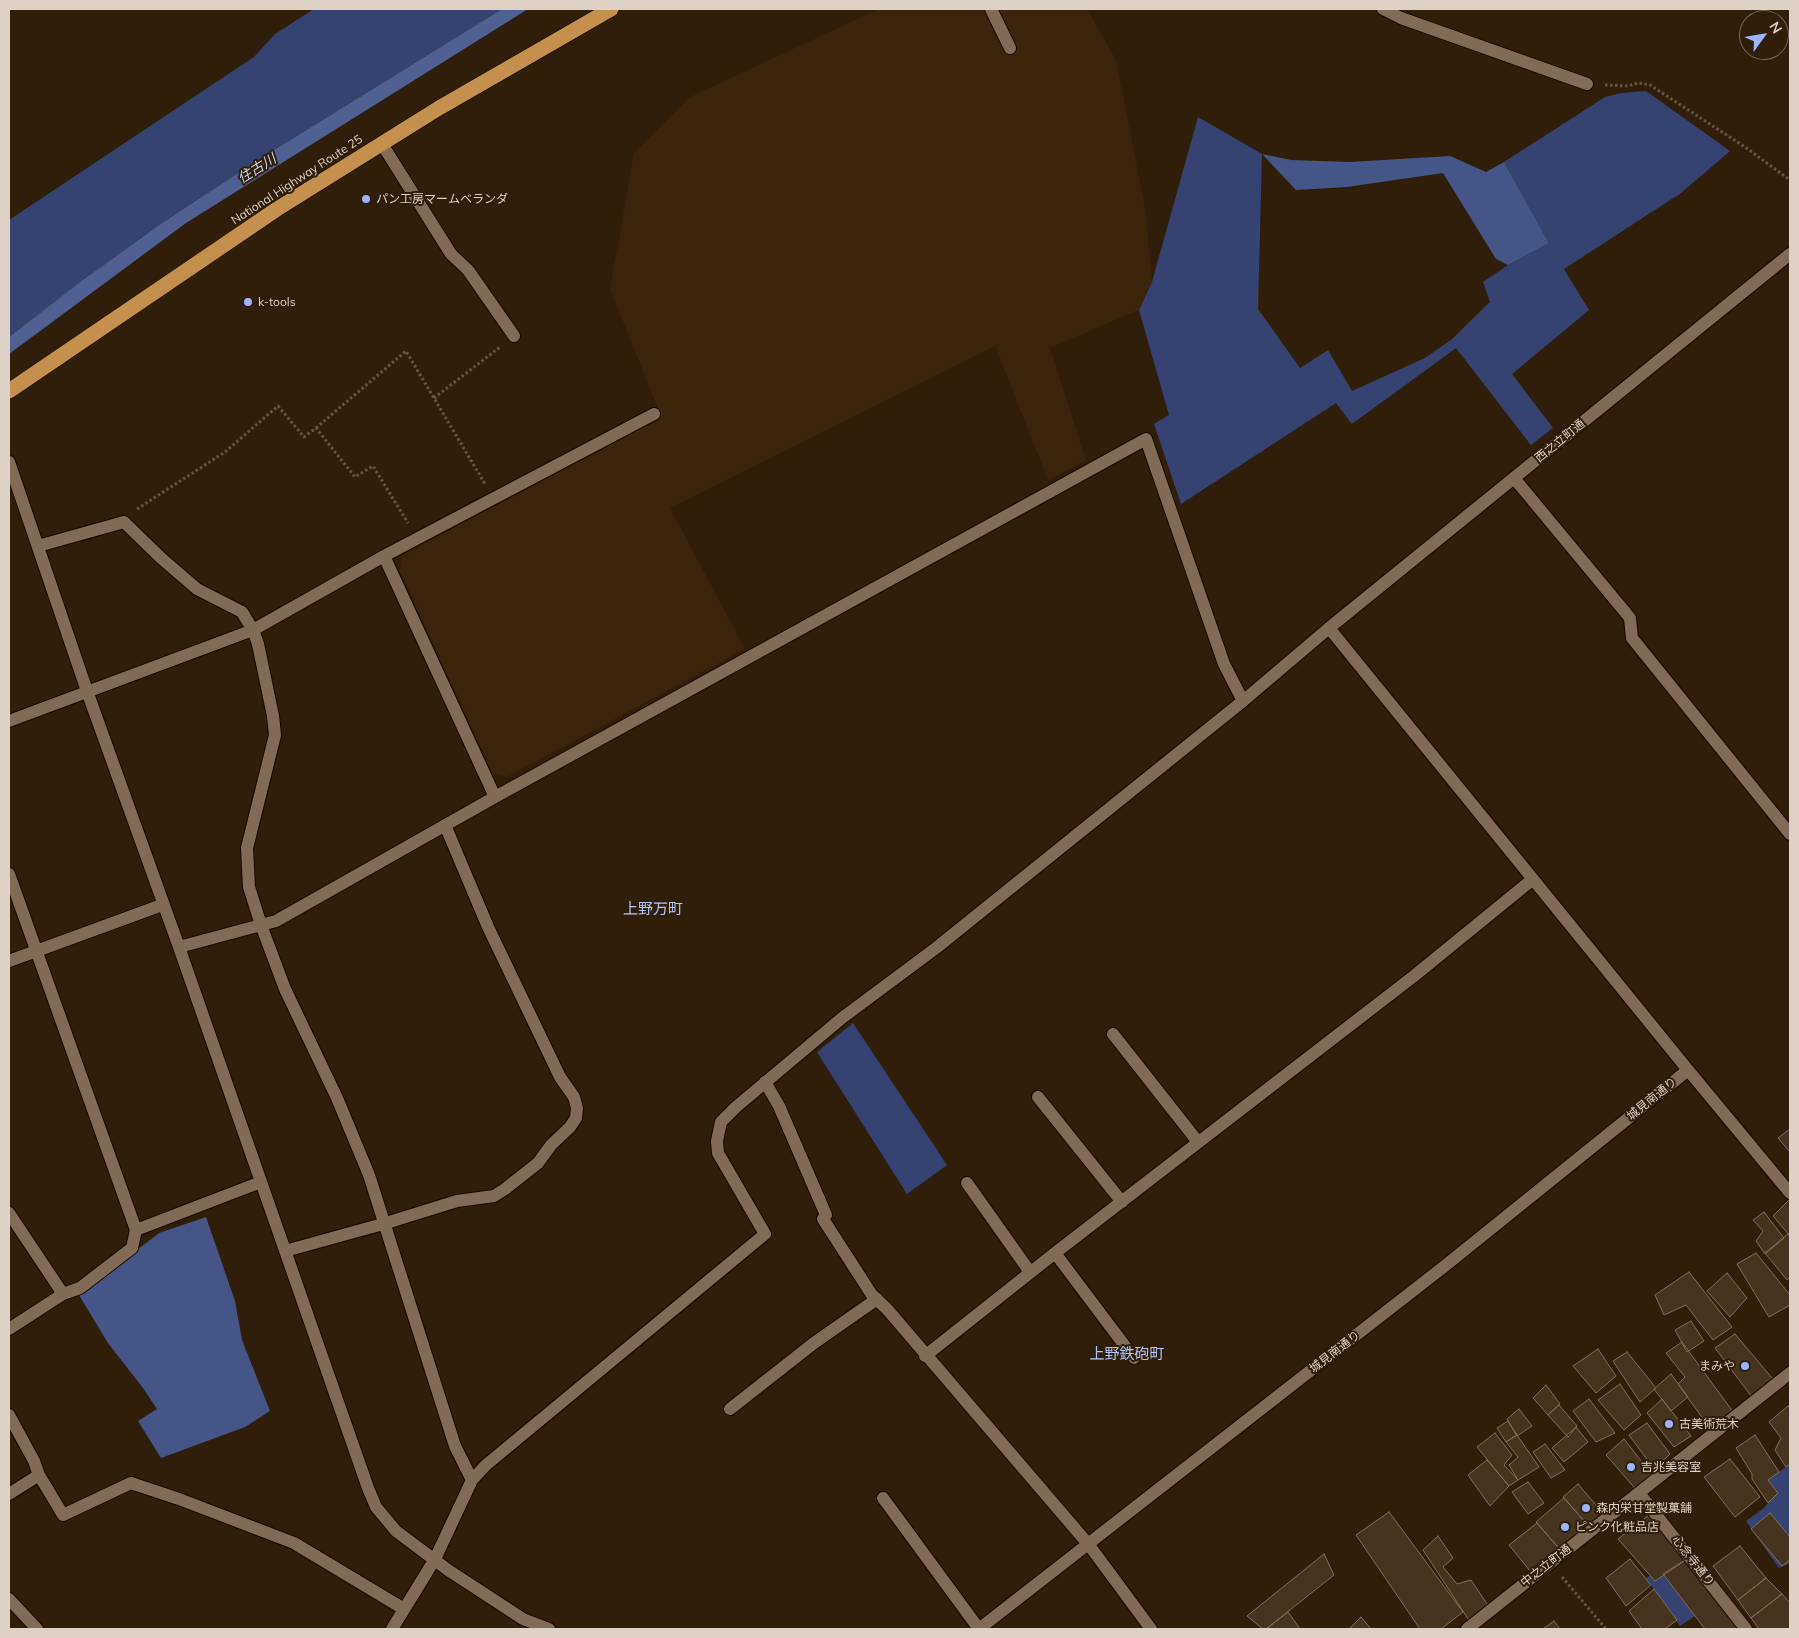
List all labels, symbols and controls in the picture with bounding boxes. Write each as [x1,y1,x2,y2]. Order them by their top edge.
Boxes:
north arrow [1739,10,1789,60]
text: N [1765,18,1786,37]
street label: National Highway Route 25 [229,132,365,228]
water label: 住古川 [235,151,279,187]
place label: パン工房マームベランダ [376,192,508,206]
marker: パン工房マームベランダ [360,193,372,205]
place label: k-tools [258,295,296,309]
marker: k-tools [242,296,254,308]
street label: 西之立町通 [1532,417,1588,465]
district label: 上野万町 [623,900,683,918]
street label: 城見南通り [1624,1075,1680,1123]
street label: 城見南通り [1307,1328,1363,1376]
district label: 上野鉄砲町 [1090,1345,1164,1363]
place label: まみや [1699,1359,1735,1373]
marker: まみや [1739,1360,1751,1372]
place label: 古美術荒木 [1679,1417,1739,1431]
marker: 古美術荒木 [1663,1418,1675,1430]
place label: 吉兆美容室 [1641,1460,1701,1474]
marker: 吉兆美容室 [1625,1461,1637,1473]
place label: 森内栄甘堂製菓舗 [1596,1501,1692,1515]
marker: 森内栄甘堂製菓舗 [1580,1502,1592,1514]
place label: ピンク化粧品店 [1575,1520,1659,1534]
marker: ピンク化粧品店 [1559,1521,1571,1533]
street label: 心念寺通り [1669,1533,1717,1589]
street label: 中之立町通 [1518,1542,1574,1590]

